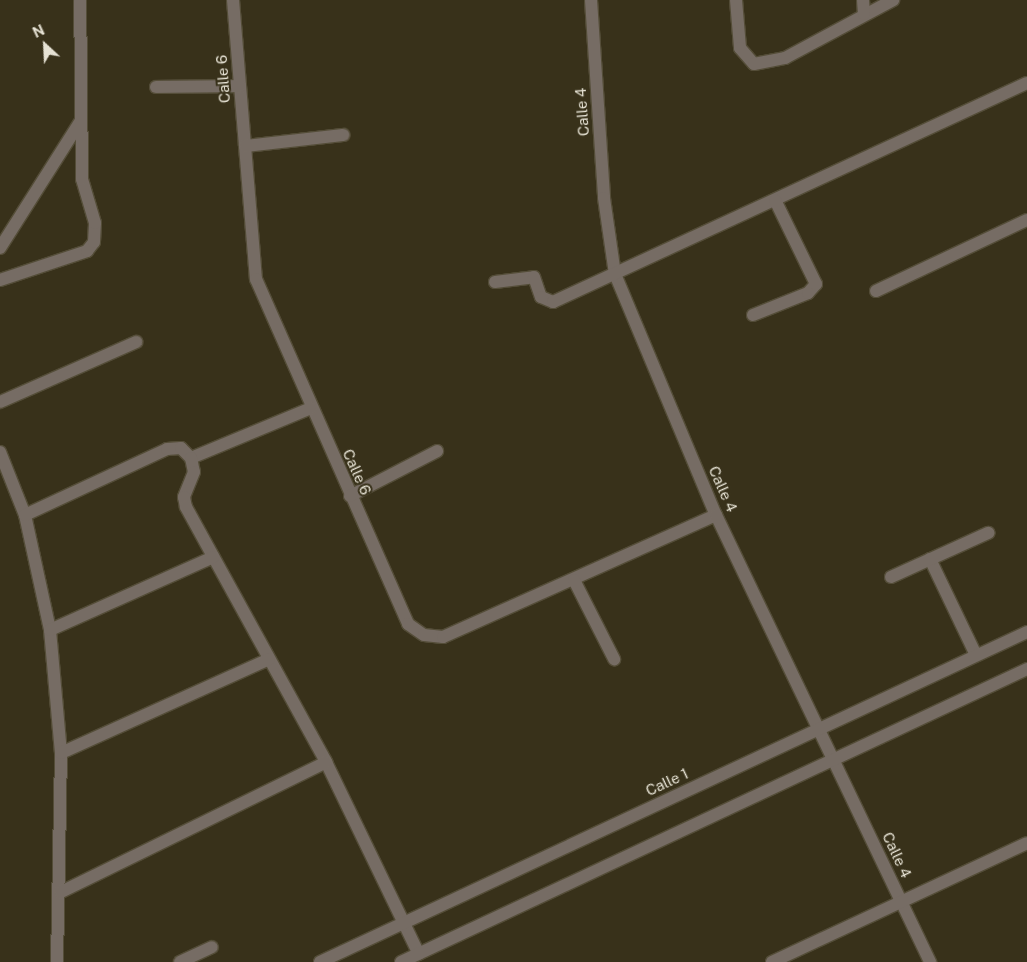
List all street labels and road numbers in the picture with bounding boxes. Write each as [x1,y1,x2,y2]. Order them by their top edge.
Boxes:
street label: Calle 6 [212,54,234,104]
street label: Calle 4 [571,87,593,137]
street label: Calle 6 [339,446,375,498]
street label: Calle 4 [705,463,741,515]
street label: Calle 1 [643,764,691,800]
street label: Calle 4 [879,829,915,881]

